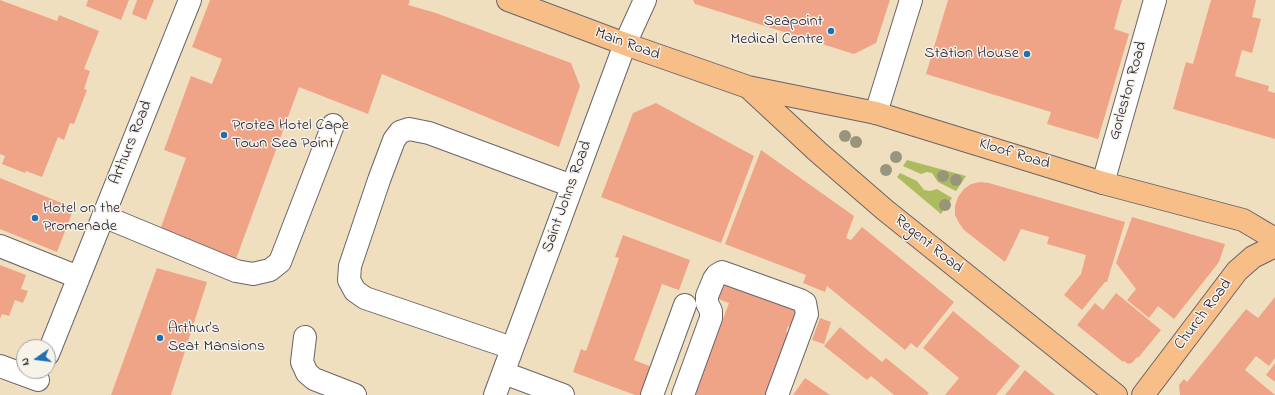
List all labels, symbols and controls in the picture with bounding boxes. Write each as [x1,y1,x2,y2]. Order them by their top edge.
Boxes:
place label: Seapoint Medical Centre [730,12,823,50]
street label: Main Road [592,24,662,66]
marker: Seapoint Medical Centre [826,26,836,36]
street label: Gorleston Road [1106,39,1152,143]
place label: Station House [924,44,1019,64]
marker: Station House [1022,49,1032,59]
street label: Arthurs Road [106,98,158,188]
place label: Protea Hotel Cape Town Sea Point [232,116,349,154]
marker: Protea Hotel Cape Town Sea Point [219,130,229,140]
street label: Kloof Road [976,135,1052,175]
street label: Saint Johns Road [539,139,597,255]
place label: Hotel on the Promenade [43,199,120,237]
street label: Regent Road [890,212,966,278]
marker: Hotel on the Promenade [30,213,40,223]
street label: Church Road [1171,276,1237,354]
place label: Arthur's Seat Mansions [168,319,265,357]
marker: Arthur's Seat Mansions [155,333,165,343]
north arrow [16,339,56,379]
text: N [17,356,34,367]

